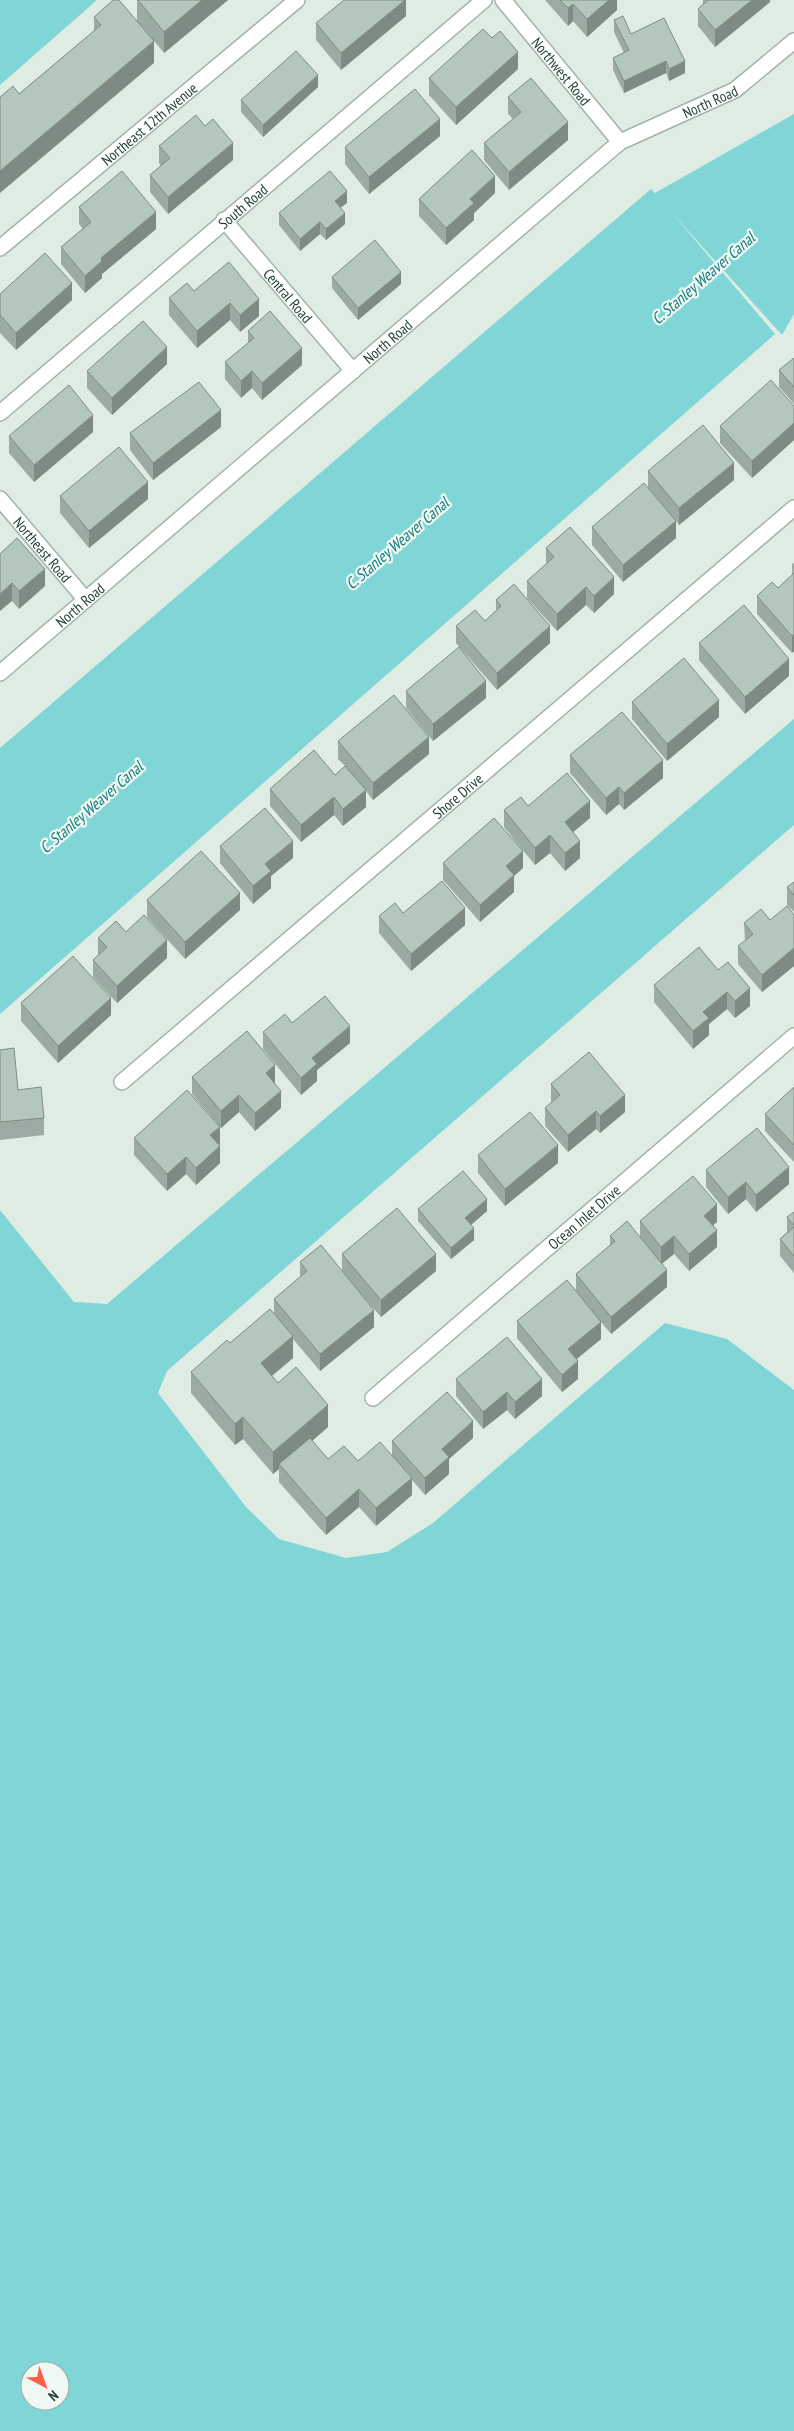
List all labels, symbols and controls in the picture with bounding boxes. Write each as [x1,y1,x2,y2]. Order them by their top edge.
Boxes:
street label: Northwest Road [528,33,595,109]
street label: Northeast 12th Avenue [97,78,201,169]
street label: North Road [679,81,741,122]
street label: South Road [214,180,271,232]
water label: C. Stanley Weaver Canal [647,227,760,328]
street label: Central Road [260,264,317,326]
street label: North Road [359,315,416,368]
water label: C. Stanley Weaver Canal [341,492,454,593]
street label: Northeast Road [10,513,76,586]
street label: North Road [51,578,108,631]
water label: C. Stanley Weaver Canal [35,756,148,857]
street label: Shore Drive [428,769,486,822]
street label: Ocean Inlet Drive [544,1180,624,1253]
north arrow [20,2361,70,2411]
text: N [45,2387,62,2405]

